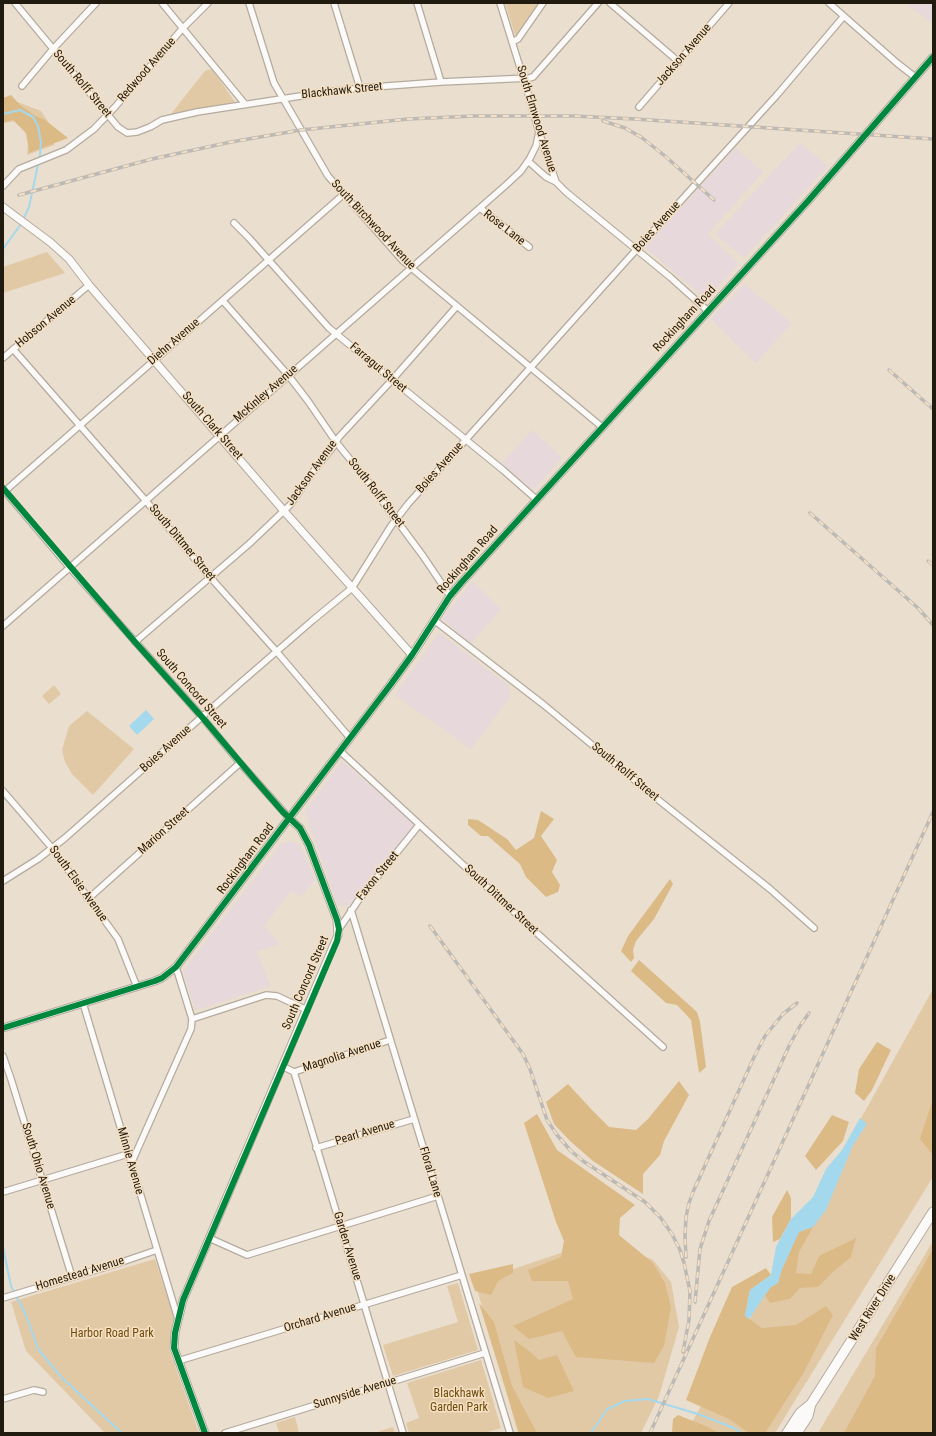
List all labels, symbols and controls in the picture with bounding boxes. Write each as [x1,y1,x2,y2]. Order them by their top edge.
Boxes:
street label: Jackson Avenue [653,21,715,89]
street label: Redwood Avenue [115,35,179,105]
street label: South Rolff Street [50,47,114,121]
street label: South Elmwood Avenue [513,64,559,174]
street label: Blackhawk Street [301,80,383,102]
street label: South Birchwood Avenue [328,177,418,273]
street label: Boies Avenue [630,199,684,255]
street label: Rose Lane [480,207,528,249]
street label: Rockingham Road [651,283,719,355]
street label: Hobson Avenue [13,293,79,351]
street label: Diehn Avenue [145,316,203,368]
street label: Farragut Street [346,340,410,396]
street label: McKinley Avenue [231,362,301,426]
street label: South Clark Street [179,389,245,463]
street label: Jackson Avenue [284,438,340,508]
street label: Boies Avenue [413,440,467,496]
street label: South Rolff Street [345,456,407,530]
street label: South Dittmer Street [146,502,218,584]
street label: Rockingham Road [435,523,501,597]
street label: South Concord Street [153,646,229,732]
street label: Boies Avenue [138,722,194,776]
street label: South Rolff Street [588,740,662,804]
street label: Marion Street [135,804,193,858]
street label: Rockingham Road [215,821,277,897]
street label: South Elsie Avenue [46,843,110,925]
street label: Faxon Street [354,848,402,904]
street label: South Dittmer Street [461,862,541,938]
street label: South Concord Street [280,934,332,1032]
street label: Magnolia Avenue [301,1037,383,1075]
street label: Pearl Avenue [333,1117,397,1149]
street label: South Ohio Avenue [18,1121,58,1211]
street label: Minnie Avenue [114,1126,146,1196]
street label: Floral Lane [415,1145,445,1199]
street label: Garden Avenue [330,1210,364,1282]
street label: Homestead Avenue [34,1254,126,1294]
street label: West River Drive [847,1272,899,1344]
street label: Orchard Avenue [282,1300,358,1336]
park label: Harbor Road Park [70,1327,154,1341]
street label: Sunnyside Avenue [312,1374,398,1412]
park label: Blackhawk Garden Park [430,1387,488,1415]

